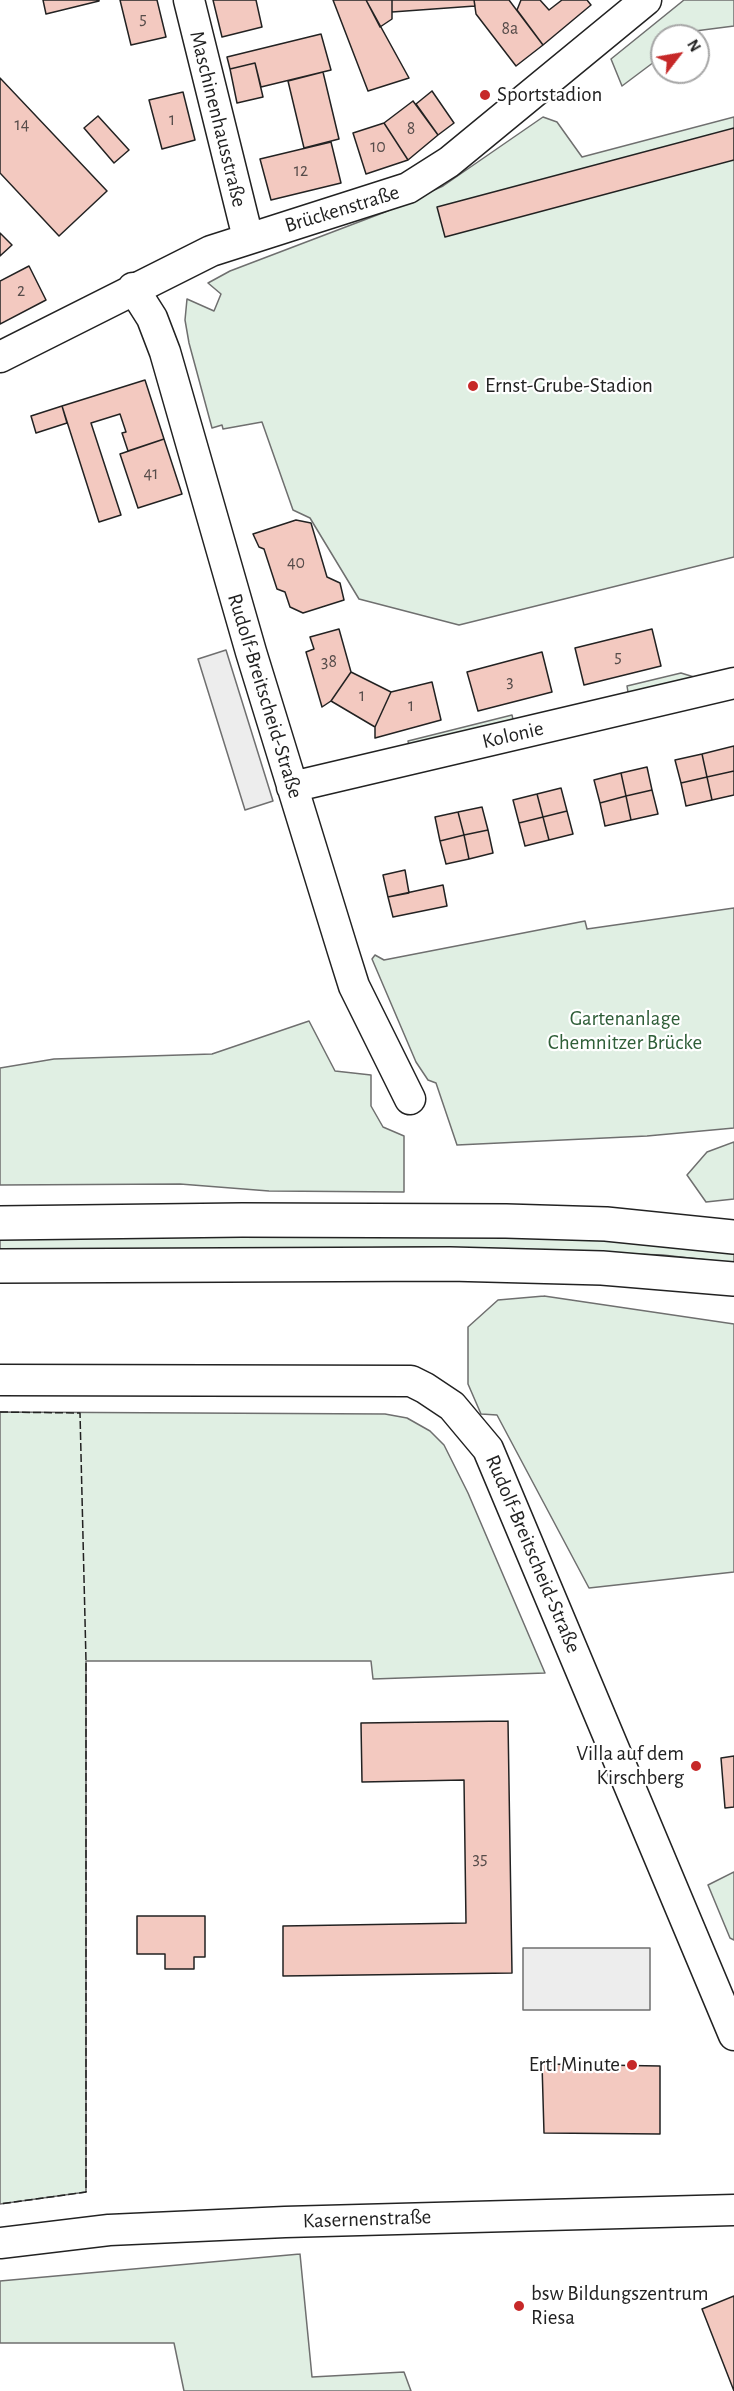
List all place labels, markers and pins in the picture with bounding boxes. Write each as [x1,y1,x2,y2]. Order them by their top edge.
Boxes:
place label: Sportstadion [497,82,602,108]
marker: Sportstadion [478,88,492,102]
place label: Ernst-Grube-Stadion [485,373,653,399]
marker: Ernst-Grube-Stadion [466,379,480,393]
place label: Villa auf dem Kirschberg [576,1741,684,1791]
marker: Villa auf dem Kirschberg [689,1759,703,1773]
place label: Ertl Minute [529,2052,620,2078]
marker: Ertl Minute [625,2058,639,2072]
place label: bsw Bildungszentrum Riesa [531,2281,709,2331]
marker: bsw Bildungszentrum Riesa [512,2299,526,2313]

